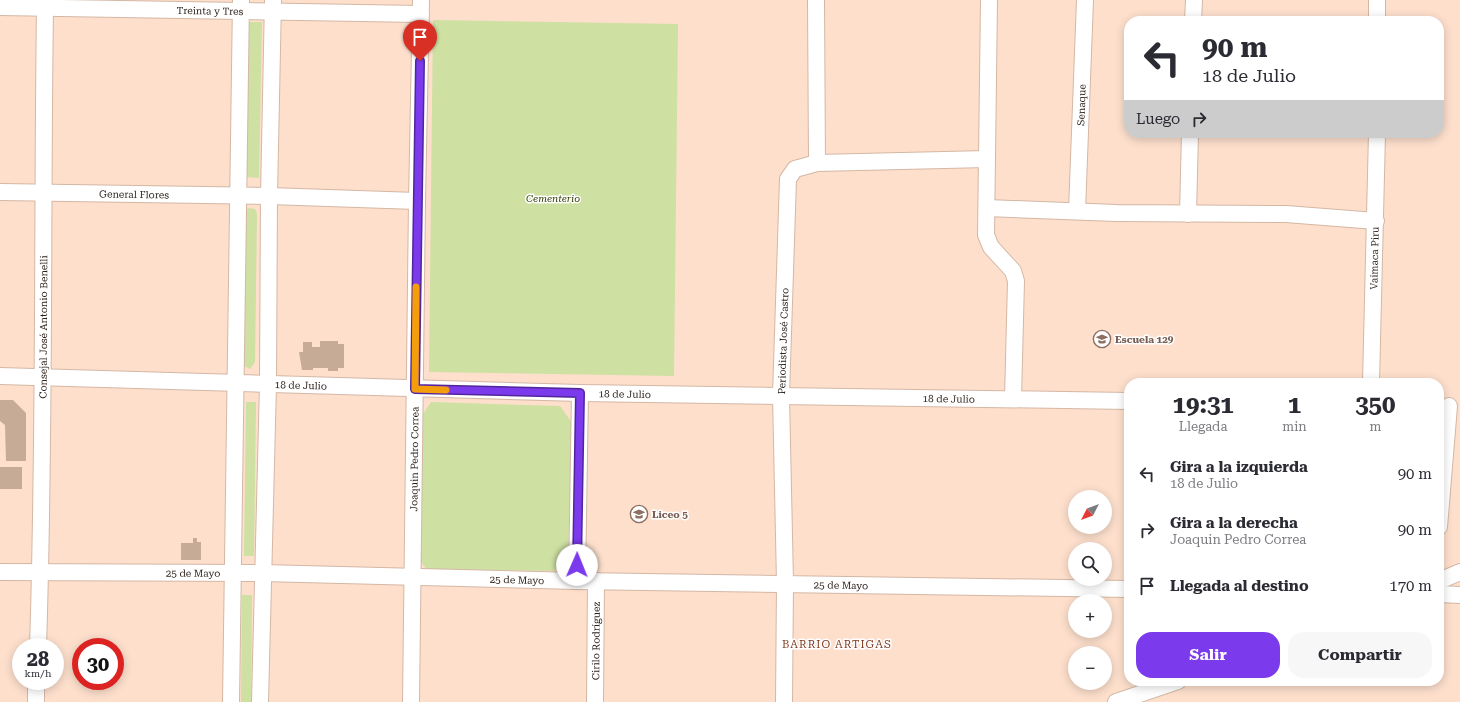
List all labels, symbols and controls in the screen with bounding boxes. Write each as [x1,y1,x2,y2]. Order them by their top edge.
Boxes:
street label: Treinta y Tres [177,5,244,17]
pin [403,20,437,61]
icon: arrive [409,26,431,48]
text: 90 m [1202,31,1267,64]
icon: left [1136,32,1188,84]
text: 18 de Julio [1202,65,1296,86]
street label: Senaque [1075,84,1088,126]
icon: right [1188,108,1210,130]
text: Luego [1136,110,1180,128]
street label: General Flores [99,188,169,201]
park label: Cementerio [526,193,580,204]
street label: Vaimaca Piru [1368,226,1381,290]
street label: Consejal José Antonio Benelli [38,255,49,399]
street label: Periodista José Castro [776,288,790,395]
school or university icon: Escuela 129 [1092,329,1112,349]
place label: Escuela 129 [1115,334,1174,345]
street label: 18 de Julio [275,379,327,392]
street label: 18 de Julio [598,388,651,400]
text: 19:31 [1173,391,1234,419]
text: 1 [1288,391,1301,419]
text: 350 [1355,391,1396,419]
street label: 18 de Julio [922,393,975,405]
street label: Joaquin Pedro Correa [408,406,421,512]
text: Llegada [1179,419,1227,434]
text: min [1282,419,1307,434]
text: m [1369,419,1381,434]
text: Gira a la izquierda [1170,458,1308,476]
icon: left [1136,463,1158,485]
text: 90 m [1398,465,1432,483]
text: 18 de Julio [1170,476,1238,491]
north arrow [1068,490,1112,534]
map controls [1068,490,1112,690]
school or university icon: Liceo 5 [629,504,649,524]
place label: Liceo 5 [652,509,688,520]
text: Gira a la derecha [1170,514,1298,532]
icon: right [1136,519,1158,541]
text: 90 m [1398,521,1432,539]
text: Joaquin Pedro Correa [1170,532,1306,547]
button: search [1068,542,1112,586]
position arrow [556,544,598,586]
street label: 25 de Mayo [166,568,220,579]
street label: 25 de Mayo [489,574,544,586]
icon: arrive [1136,575,1158,597]
text: Llegada al destino [1170,577,1309,595]
text: 170 m [1389,577,1432,595]
street label: 25 de Mayo [813,579,868,591]
button: + [1068,594,1112,638]
street label: Cirilo Rodríguez [590,601,602,680]
button: Salir [1136,632,1280,678]
button: Compartir [1288,632,1432,678]
speed limit sign: 30 [72,638,124,690]
district label: BARRIO ARTIGAS [782,638,892,651]
button: − [1068,646,1112,690]
text: 28 [27,647,49,671]
text: km/h [25,668,51,679]

